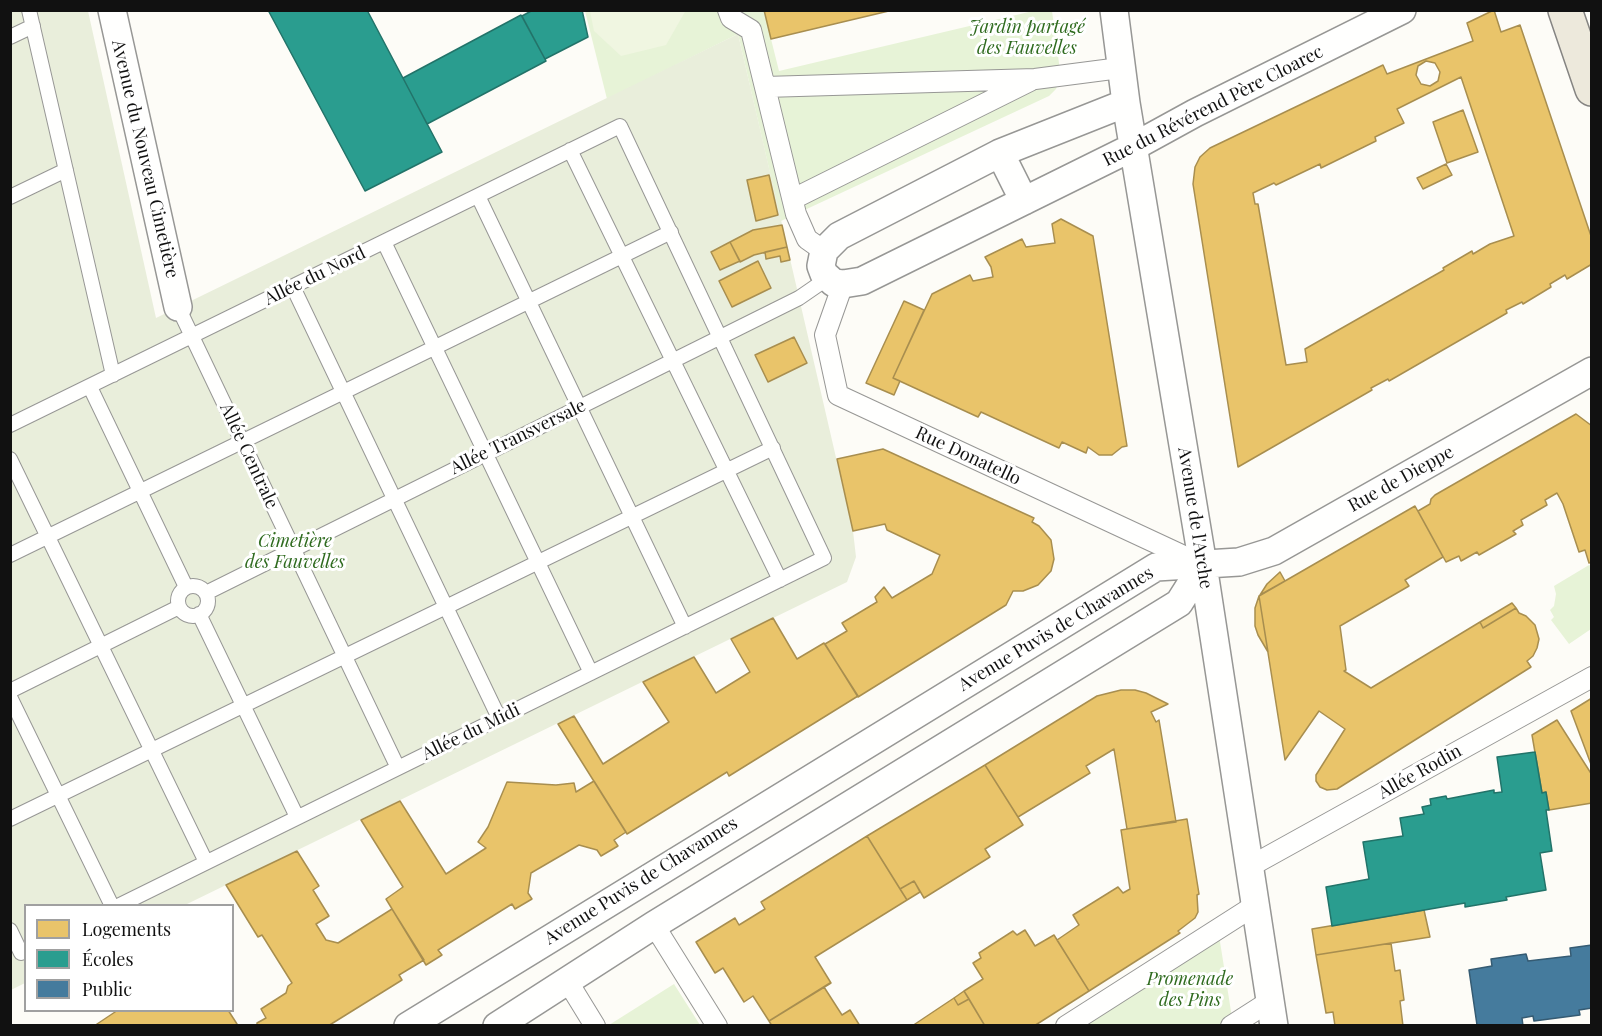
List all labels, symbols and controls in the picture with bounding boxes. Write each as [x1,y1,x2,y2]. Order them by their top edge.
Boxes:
park label: Jardin partagé des Fauvelles [969,16,1085,58]
street label: Avenue du Nouveau Cimetière [107,38,183,280]
street label: Rue du Révérend Père Cloarec [1099,41,1327,171]
street label: Allée du Nord [261,242,369,310]
street label: Allée Transversale [447,395,589,479]
street label: Allée Centrale [215,400,283,512]
street label: Rue Donatello [912,422,1024,490]
street label: Rue de Dieppe [1345,441,1457,517]
street label: Avenue de l'Arche [1173,446,1217,590]
park label: Cimetière des Fauvelles [245,530,345,572]
street label: Avenue Puvis de Chavannes [955,562,1157,696]
street label: Allée du Midi [419,699,523,765]
street label: Allée Rodin [1374,740,1466,804]
street label: Avenue Puvis de Chavannes [540,813,742,949]
legend [24,904,234,1012]
text: Logements [82,917,171,941]
text: Écoles [82,947,134,971]
park label: Promenade des Pins [1147,968,1233,1010]
text: Public [82,977,132,1001]

